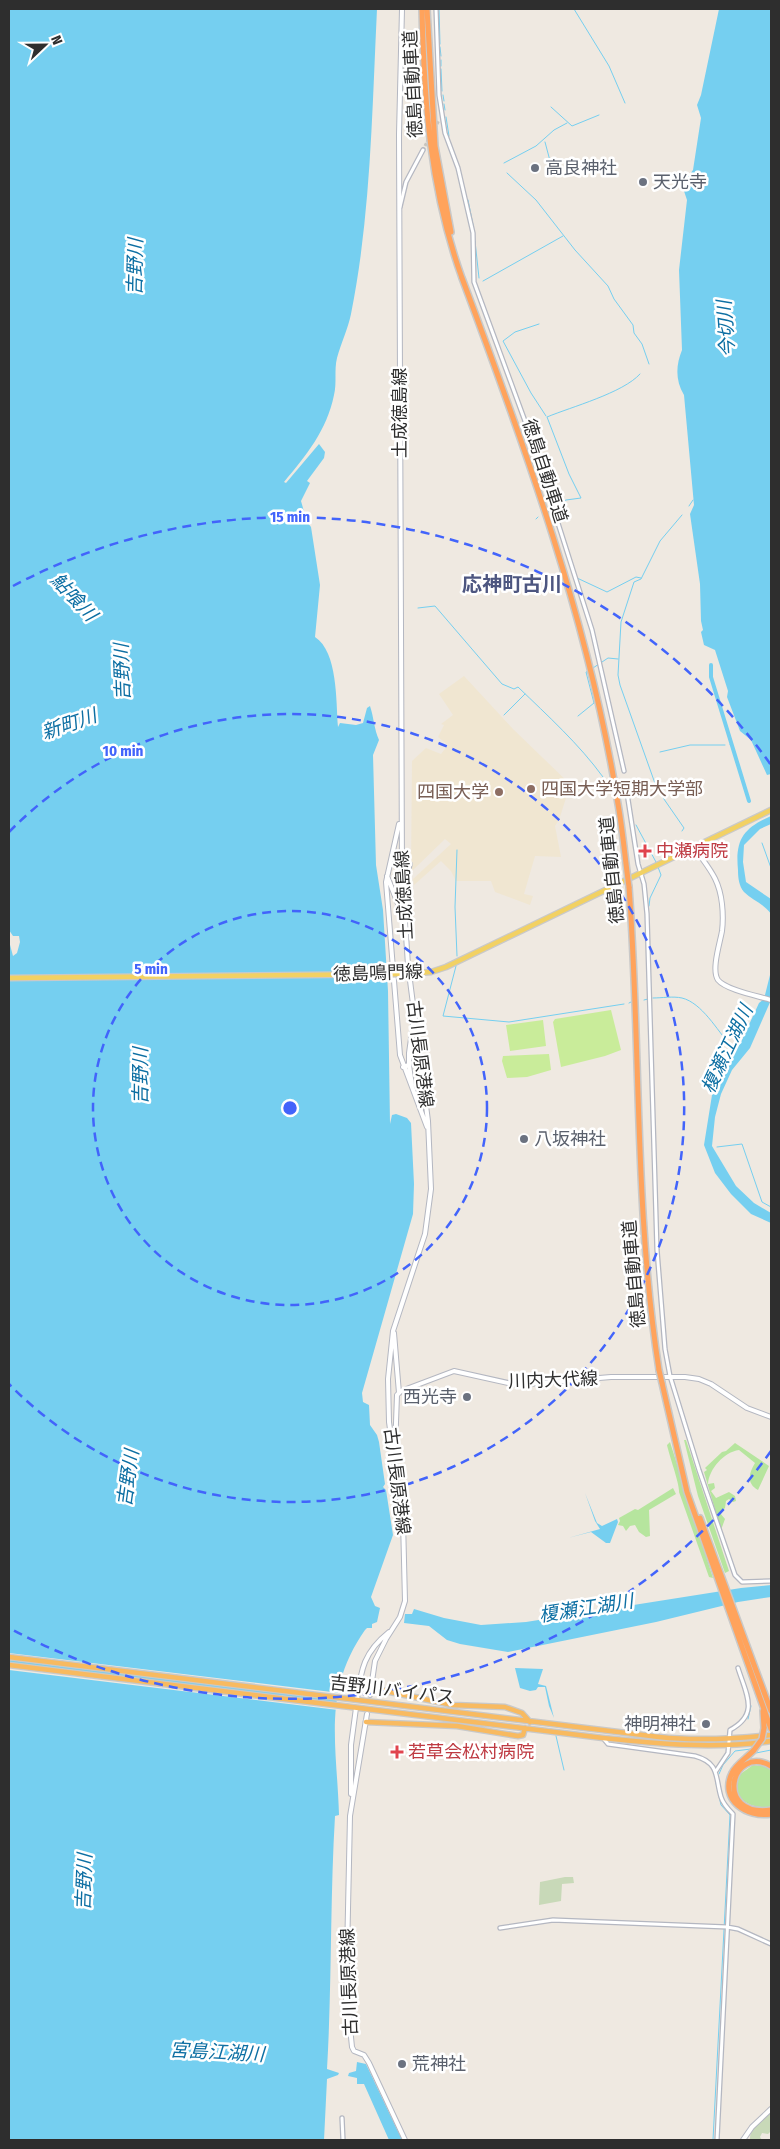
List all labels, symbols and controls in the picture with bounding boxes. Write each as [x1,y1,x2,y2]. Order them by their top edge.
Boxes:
north arrow [20,20,70,70]
street label: 徳島自動車道 [399,29,427,139]
text: N [47,33,66,47]
place label: 高良神社 [545,157,617,179]
marker: 高良神社 [529,162,541,174]
place label: 天光寺 [653,171,707,193]
marker: 天光寺 [637,176,649,188]
water label: 吉野川 [123,236,147,296]
water label: 今切川 [712,298,739,358]
street label: 土成徳島線 [389,368,411,458]
street label: 徳島自動車道 [518,416,572,526]
text: 15 min [270,508,310,526]
water label: 鮎喰川 [46,568,103,627]
district label: 応神町古川 [462,572,562,596]
water label: 吉野川 [109,641,134,701]
water label: 新町川 [38,703,102,744]
text: 10 min [103,742,144,760]
place label: 四国大学短期大学部 [541,778,703,800]
place label: 四国大学 [417,781,489,803]
marker: 四国大学短期大学部 [525,783,537,795]
marker: 四国大学 [493,786,505,798]
street label: 徳島自動車道 [595,815,629,925]
place label: 中瀬病院 [656,840,728,862]
marker: 中瀬病院 [638,844,652,858]
street label: 土成徳島線 [391,849,417,941]
text: 5 min [134,960,168,978]
street label: 徳島鳴門線 [333,960,423,986]
street label: 古川長原港線 [403,999,437,1109]
water label: 榎瀬江湖川 [696,999,758,1097]
water label: 吉野川 [129,1046,152,1105]
centre of rings [281,1099,299,1117]
place label: 八坂神社 [534,1128,606,1150]
marker: 八坂神社 [518,1133,530,1145]
street label: 徳島自動車道 [618,1219,650,1329]
street label: 川内大代線 [508,1367,598,1393]
place label: 西光寺 [403,1386,457,1408]
marker: 西光寺 [461,1391,473,1403]
street label: 古川長原港線 [380,1426,414,1536]
water label: 吉野川 [113,1446,144,1508]
water label: 榎瀬江湖川 [537,1589,637,1627]
street label: 吉野川バイパス [328,1671,456,1709]
place label: 神明神社 [624,1713,696,1735]
marker: 神明神社 [700,1718,712,1730]
place label: 若草会松村病院 [408,1741,534,1763]
marker: 若草会松村病院 [390,1745,404,1759]
water label: 吉野川 [72,1851,97,1911]
street label: 古川長原港線 [336,1928,362,2036]
water label: 宮島江湖川 [169,2038,267,2066]
place label: 荒神社 [412,2053,466,2075]
marker: 荒神社 [396,2058,408,2070]

